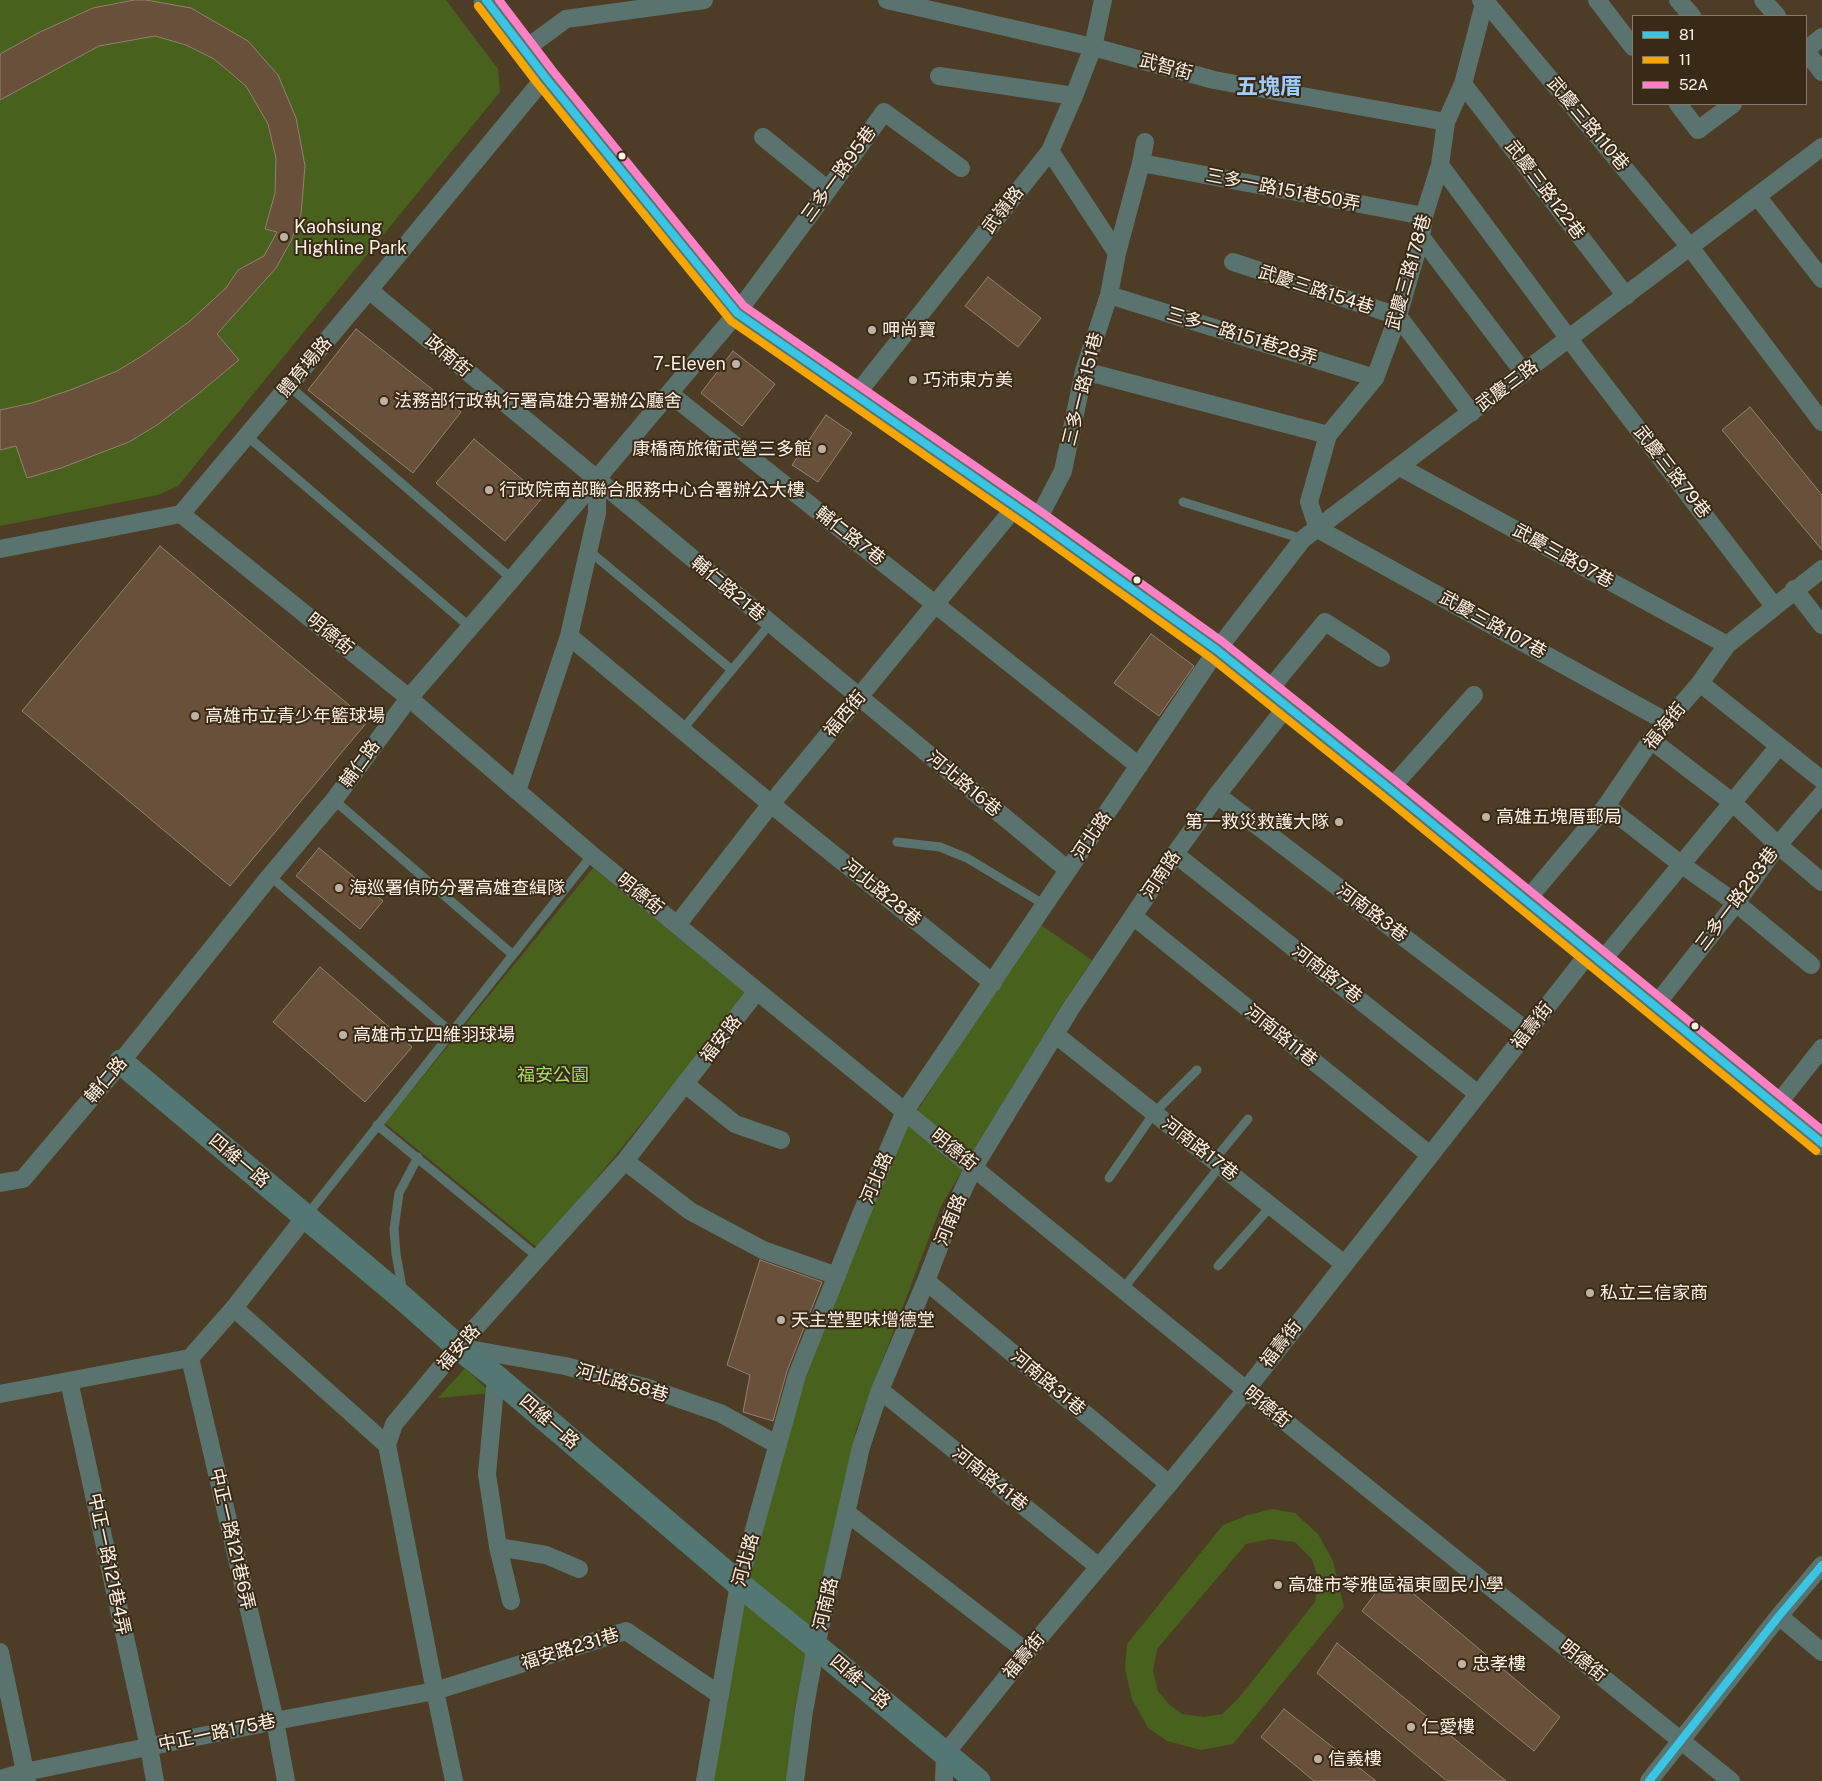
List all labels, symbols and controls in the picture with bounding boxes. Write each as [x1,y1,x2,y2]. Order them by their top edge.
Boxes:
legend [1632,15,1807,105]
text: 81 [1679,26,1695,43]
street label: 武智街 [1137,50,1195,84]
text: 11 [1679,51,1691,68]
street label: 武慶三路110巷 [1543,73,1633,175]
district label: 五塊厝 [1236,74,1302,100]
text: 52A [1679,76,1708,93]
street label: 三多一路95巷 [797,122,881,226]
street label: 武慶三路122巷 [1501,136,1589,244]
unlabelled marker [617,151,627,161]
street label: 三多一路151巷50弄 [1204,164,1362,216]
street label: 武嶺路 [978,182,1028,238]
street label: 武慶三路178巷 [1382,212,1436,332]
place label: Kaohsiung Highline Park [294,216,407,258]
marker: Kaohsiung Highline Park [278,231,290,243]
street label: 武慶三路154巷 [1256,261,1376,319]
street label: 三多一路151巷28弄 [1164,303,1320,369]
place label: 呷尚寶 [882,319,936,341]
marker: 呷尚寶 [866,324,878,336]
street label: 政南街 [420,330,476,382]
street label: 三多一路151巷 [1058,330,1108,448]
street label: 體育場路 [274,332,336,402]
place label: 7-Eleven [653,353,726,375]
street label: 武慶三路 [1472,356,1542,416]
marker: 7-Eleven [730,358,742,370]
place label: 巧沛東方美 [923,369,1013,391]
marker: 巧沛東方美 [907,374,919,386]
place label: 法務部行政執行署高雄分署辦公廳舍 [394,390,682,412]
marker: 法務部行政執行署高雄分署辦公廳舍 [378,395,390,407]
street label: 武慶三路79巷 [1629,421,1715,523]
place label: 康橋商旅衛武營三多館 [632,438,812,460]
marker: 康橋商旅衛武營三多館 [816,443,828,455]
place label: 行政院南部聯合服務中心合署辦公大樓 [499,479,805,501]
marker: 行政院南部聯合服務中心合署辦公大樓 [483,484,495,496]
street label: 輔仁路7巷 [811,502,889,570]
street label: 武慶三路97巷 [1509,519,1617,593]
street label: 輔仁路21巷 [687,552,769,626]
unlabelled marker [1132,575,1142,585]
street label: 武慶三路107巷 [1436,587,1550,663]
street label: 明德街 [302,609,358,659]
street label: 福西街 [819,686,871,742]
street label: 福海街 [1640,698,1690,754]
place label: 高雄市立青少年籃球場 [205,705,385,727]
marker: 高雄市立青少年籃球場 [189,710,201,722]
street label: 輔仁路 [335,736,385,792]
street label: 河北路16巷 [922,747,1006,821]
place label: 高雄五塊厝郵局 [1496,806,1622,828]
street label: 河北路 [1068,808,1116,864]
place label: 第一救災救護大隊 [1185,811,1329,833]
marker: 高雄五塊厝郵局 [1480,811,1492,823]
marker: 第一救災救護大隊 [1333,816,1345,828]
street label: 三多一路283巷 [1691,843,1783,955]
street label: 河南路 [1137,847,1185,903]
street label: 河北路28巷 [839,855,925,931]
street label: 明德街 [612,869,668,919]
place label: 海巡署偵防分署高雄查緝隊 [349,877,565,899]
street label: 河南路3巷 [1332,879,1412,947]
marker: 海巡署偵防分署高雄查緝隊 [333,882,345,894]
street label: 河南路7巷 [1288,940,1366,1008]
street label: 福壽街 [1507,998,1557,1054]
street label: 河南路11巷 [1241,1000,1321,1072]
street label: 福安路 [696,1011,746,1067]
unlabelled marker [1690,1021,1700,1031]
place label: 高雄市立四維羽球場 [353,1024,515,1046]
marker: 高雄市立四維羽球場 [337,1029,349,1041]
street label: 輔仁路 [80,1052,132,1108]
park label: 福安公園 [517,1064,589,1086]
street label: 河南路17巷 [1158,1113,1242,1185]
street label: 明德街 [926,1125,982,1175]
street label: 四維一路 [204,1130,274,1192]
street label: 河北路 [857,1149,897,1207]
street label: 河南路 [931,1191,971,1249]
place label: 私立三信家商 [1600,1282,1708,1304]
marker: 私立三信家商 [1584,1287,1596,1299]
place label: 天主堂聖味增德堂 [791,1309,935,1331]
marker: 天主堂聖味增德堂 [775,1314,787,1326]
street label: 福壽街 [1256,1316,1306,1372]
street label: 福安路 [433,1321,485,1375]
street label: 河南路31巷 [1006,1346,1090,1420]
street label: 河北路58巷 [573,1360,671,1406]
street label: 明德街 [1239,1382,1295,1432]
street label: 四維一路 [515,1390,583,1454]
street label: 河南路41巷 [948,1442,1032,1516]
street label: 中正一路121巷6弄 [205,1466,259,1612]
street label: 中正一路121巷4弄 [83,1491,135,1637]
street label: 河北路 [729,1531,763,1589]
place label: 高雄市苓雅區福東國民小學 [1288,1574,1504,1596]
street label: 河南路 [809,1575,843,1633]
marker: 高雄市苓雅區福東國民小學 [1272,1579,1284,1591]
street label: 福安路231巷 [518,1624,622,1674]
street label: 福壽街 [998,1628,1050,1684]
street label: 明德街 [1555,1636,1611,1686]
street label: 四維一路 [825,1651,895,1713]
place label: 忠孝樓 [1472,1653,1526,1675]
marker: 忠孝樓 [1456,1658,1468,1670]
street label: 中正一路175巷 [156,1710,278,1756]
place label: 仁愛樓 [1421,1716,1475,1738]
marker: 仁愛樓 [1405,1721,1417,1733]
place label: 信義樓 [1328,1748,1382,1770]
marker: 信義樓 [1312,1753,1324,1765]

